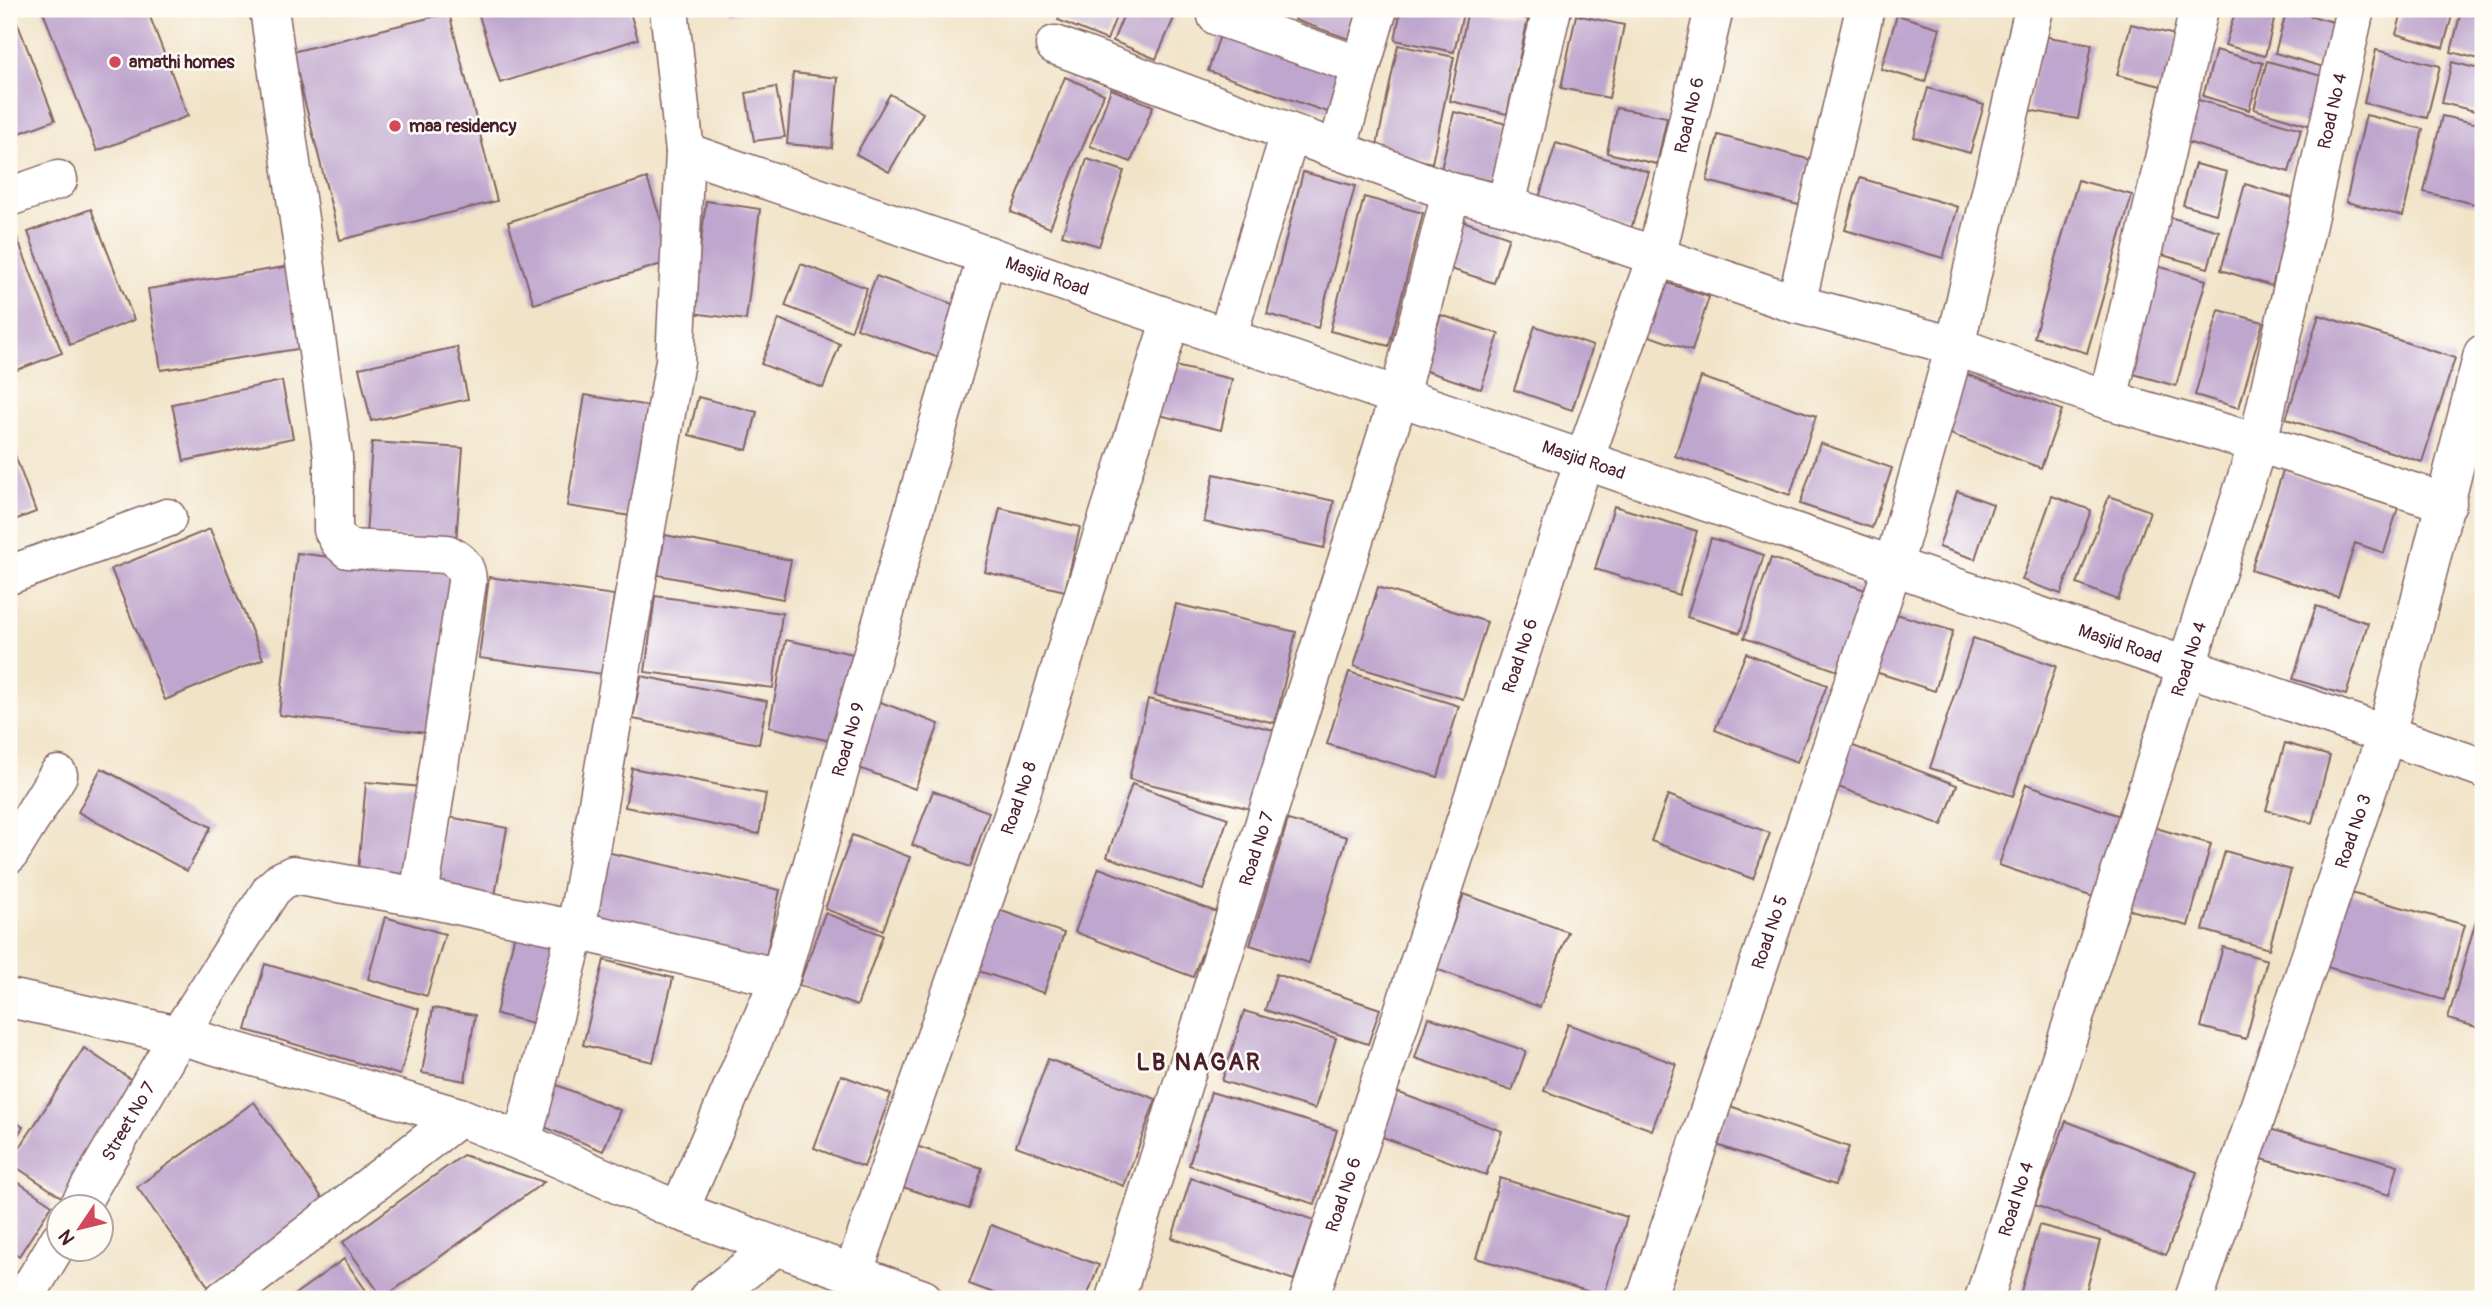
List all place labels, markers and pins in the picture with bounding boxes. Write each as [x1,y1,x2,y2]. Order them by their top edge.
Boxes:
place label: amathi homes [129,51,236,74]
marker: amathi homes [107,54,123,70]
place label: maa residency [409,115,517,138]
marker: maa residency [387,118,403,134]

